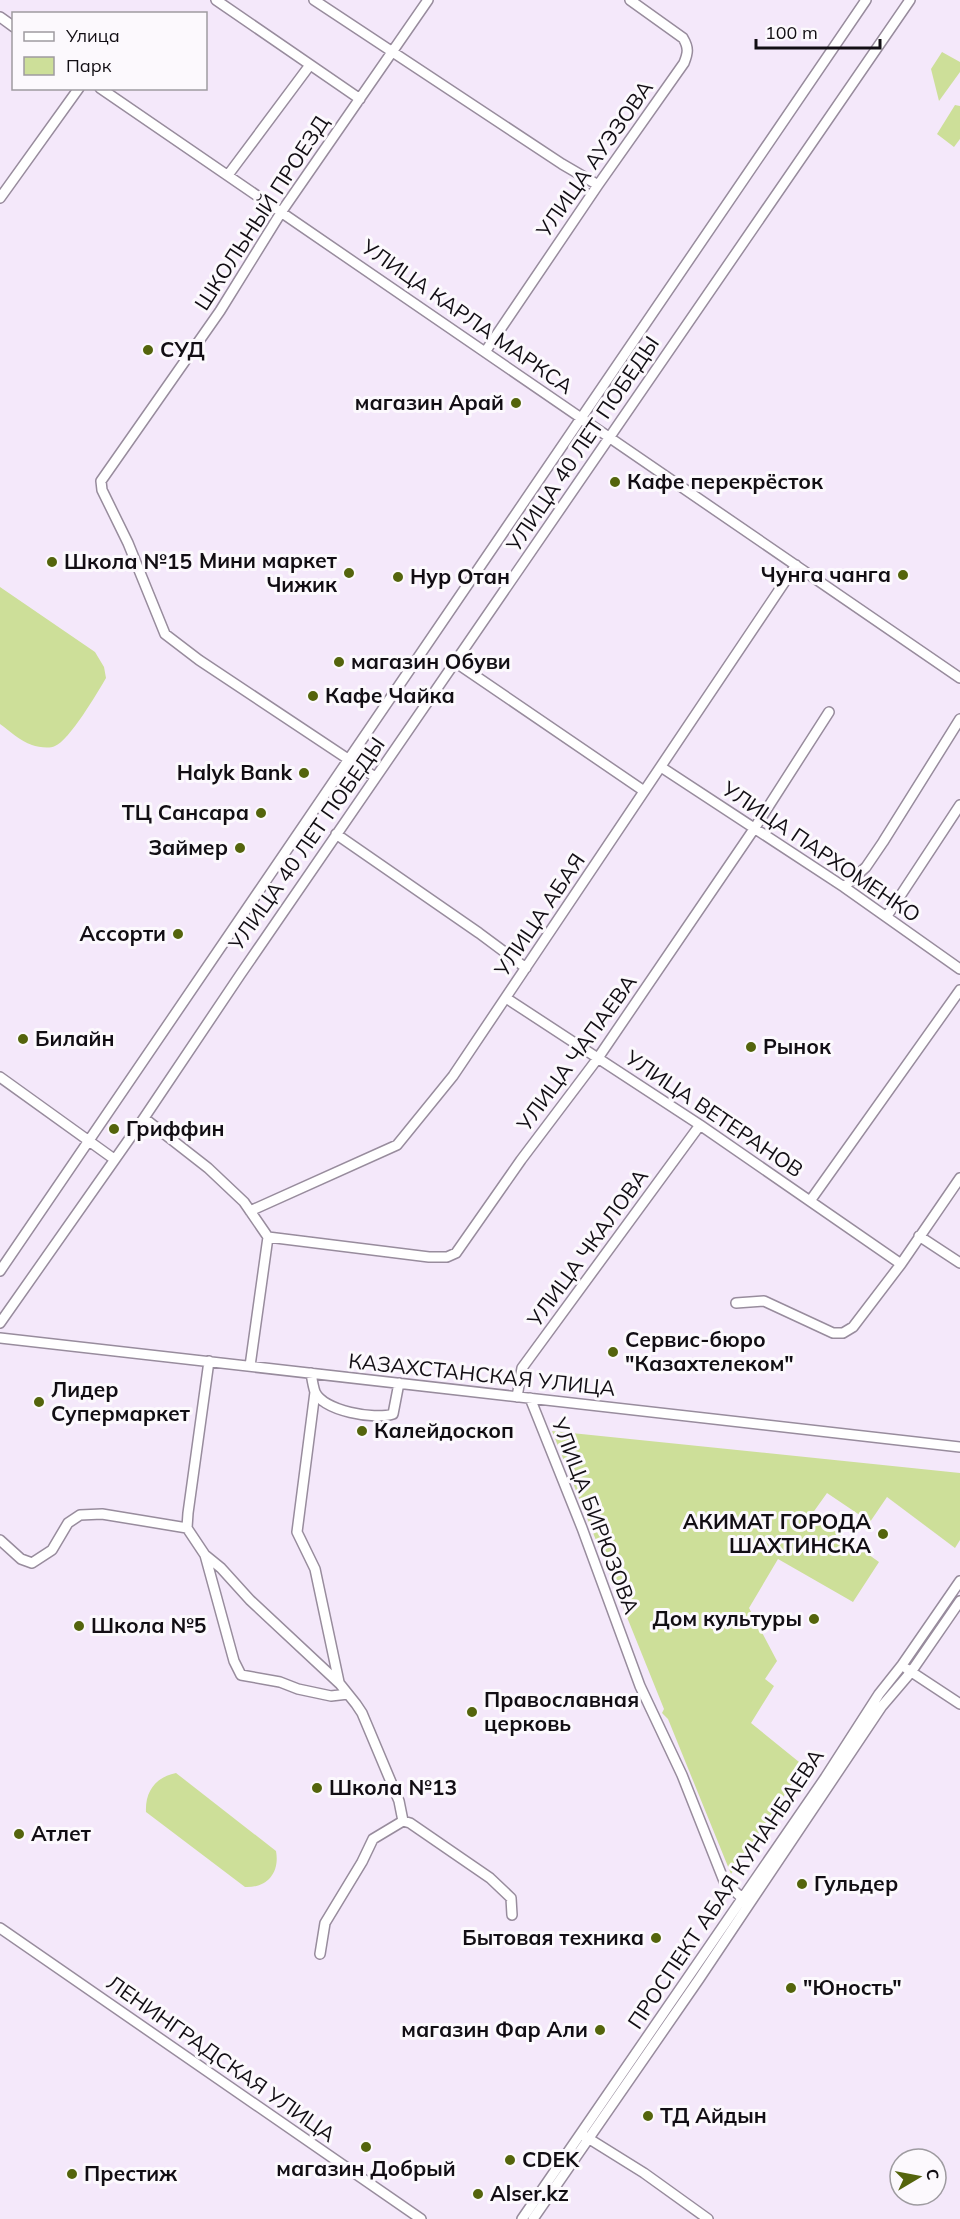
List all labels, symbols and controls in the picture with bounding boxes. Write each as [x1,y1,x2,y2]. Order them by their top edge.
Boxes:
legend [12,12,207,90]
scale bar [756,12,880,50]
text: 100 m [765,21,818,44]
text: Улица [65,24,120,47]
text: Парк [66,54,112,77]
street label: УЛИЦА АУЭЗОВА [530,74,658,243]
street label: ШКОЛЬНЫЙ ПРОЕЗД [188,110,334,315]
street label: УЛИЦА КАРЛА МАРКСА [356,233,579,399]
street label: УЛИЦА 40 ЛЕТ ПОБЕДЫ [500,331,664,557]
place label: СУД [160,336,205,362]
marker: СУД [141,343,155,357]
place label: магазин Арай [355,389,504,415]
marker: магазин Арай [509,396,523,410]
place label: Кафе перекрёсток [627,468,824,494]
marker: Кафе перекрёсток [608,475,622,489]
place label: Мини маркет Чижик [199,547,338,597]
place label: Школа №15 [64,548,192,574]
marker: Школа №15 [45,555,59,569]
place label: Чунга чанга [761,561,891,587]
place label: Нур Отан [410,563,510,589]
marker: Мини маркет Чижик [342,566,356,580]
marker: Чунга чанга [896,568,910,582]
marker: Нур Отан [391,570,405,584]
place label: магазин Обуви [351,648,511,674]
marker: магазин Обуви [332,655,346,669]
place label: Кафе Чайка [325,682,455,708]
marker: Кафе Чайка [306,689,320,703]
street label: УЛИЦА 40 ЛЕТ ПОБЕДЫ [222,732,390,956]
place label: Halyk Bank [177,759,292,785]
marker: Halyk Bank [297,766,311,780]
street label: УЛИЦА ПАРХОМЕНКО [717,775,926,927]
place label: ТЦ Сансара [122,799,249,825]
marker: ТЦ Сансара [254,806,268,820]
place label: Займер [148,834,228,860]
marker: Займер [233,841,247,855]
street label: УЛИЦА АБАЯ [488,848,590,982]
place label: Ассорти [79,920,166,946]
marker: Ассорти [171,927,185,941]
street label: УЛИЦА ЧАПАЕВА [510,969,642,1136]
place label: Билайн [35,1025,114,1051]
marker: Билайн [16,1032,30,1046]
place label: Рынок [763,1033,832,1059]
marker: Рынок [744,1040,758,1054]
street label: УЛИЦА ВЕТЕРАНОВ [620,1043,808,1182]
place label: Гриффин [126,1115,225,1141]
marker: Гриффин [107,1122,121,1136]
street label: УЛИЦА ЧКАЛОВА [521,1163,653,1332]
place label: Сервис-бюро "Казахтелеком" [625,1326,794,1376]
marker: Сервис-бюро "Казахтелеком" [606,1345,620,1359]
street label: КАЗАХСТАНСКАЯ УЛИЦА [347,1347,617,1401]
place label: Лидер Супермаркет [51,1376,191,1426]
marker: Лидер Супермаркет [32,1395,46,1409]
street label: УЛИЦА БИРЮЗОВА [546,1413,646,1618]
place label: Калейдоскоп [374,1417,514,1443]
marker: Калейдоскоп [355,1424,369,1438]
place label: АКИМАТ ГОРОДА ШАХТИНСКА [683,1508,871,1558]
marker: АКИМАТ ГОРОДА ШАХТИНСКА [876,1527,890,1541]
place label: Дом культуры [653,1605,802,1631]
place label: Школа №5 [91,1612,206,1638]
marker: Дом культуры [807,1612,821,1626]
marker: Школа №5 [72,1619,86,1633]
place label: Православная церковь [484,1686,639,1736]
marker: Православная церковь [465,1705,479,1719]
street label: ПРОСПЕКТ АБАЯ КУНАНБАЕВА [621,1743,829,2033]
place label: Школа №13 [329,1774,457,1800]
marker: Школа №13 [310,1781,324,1795]
place label: Атлет [31,1820,92,1846]
marker: Атлет [12,1827,26,1841]
place label: Гульдер [814,1870,898,1896]
marker: Гульдер [795,1877,809,1891]
place label: Бытовая техника [462,1924,644,1950]
marker: Бытовая техника [649,1931,663,1945]
street label: ЛЕНИНГРАДСКАЯ УЛИЦА [102,1969,341,2148]
place label: "Юность" [803,1974,902,2000]
marker: "Юность" [784,1981,798,1995]
place label: магазин Фар Али [401,2016,588,2042]
marker: магазин Фар Али [593,2023,607,2037]
place label: ТД Айдын [660,2102,767,2128]
marker: ТД Айдын [641,2109,655,2123]
marker: магазин Добрый [359,2140,373,2154]
place label: CDEK [522,2146,580,2172]
north arrow [888,2147,948,2207]
marker: CDEK [503,2153,517,2167]
place label: магазин Добрый [276,2155,456,2181]
place label: Престиж [84,2160,177,2186]
marker: Престиж [65,2167,79,2181]
text: С [922,2167,944,2182]
place label: Alser.kz [490,2180,569,2206]
marker: Alser.kz [471,2187,485,2201]

